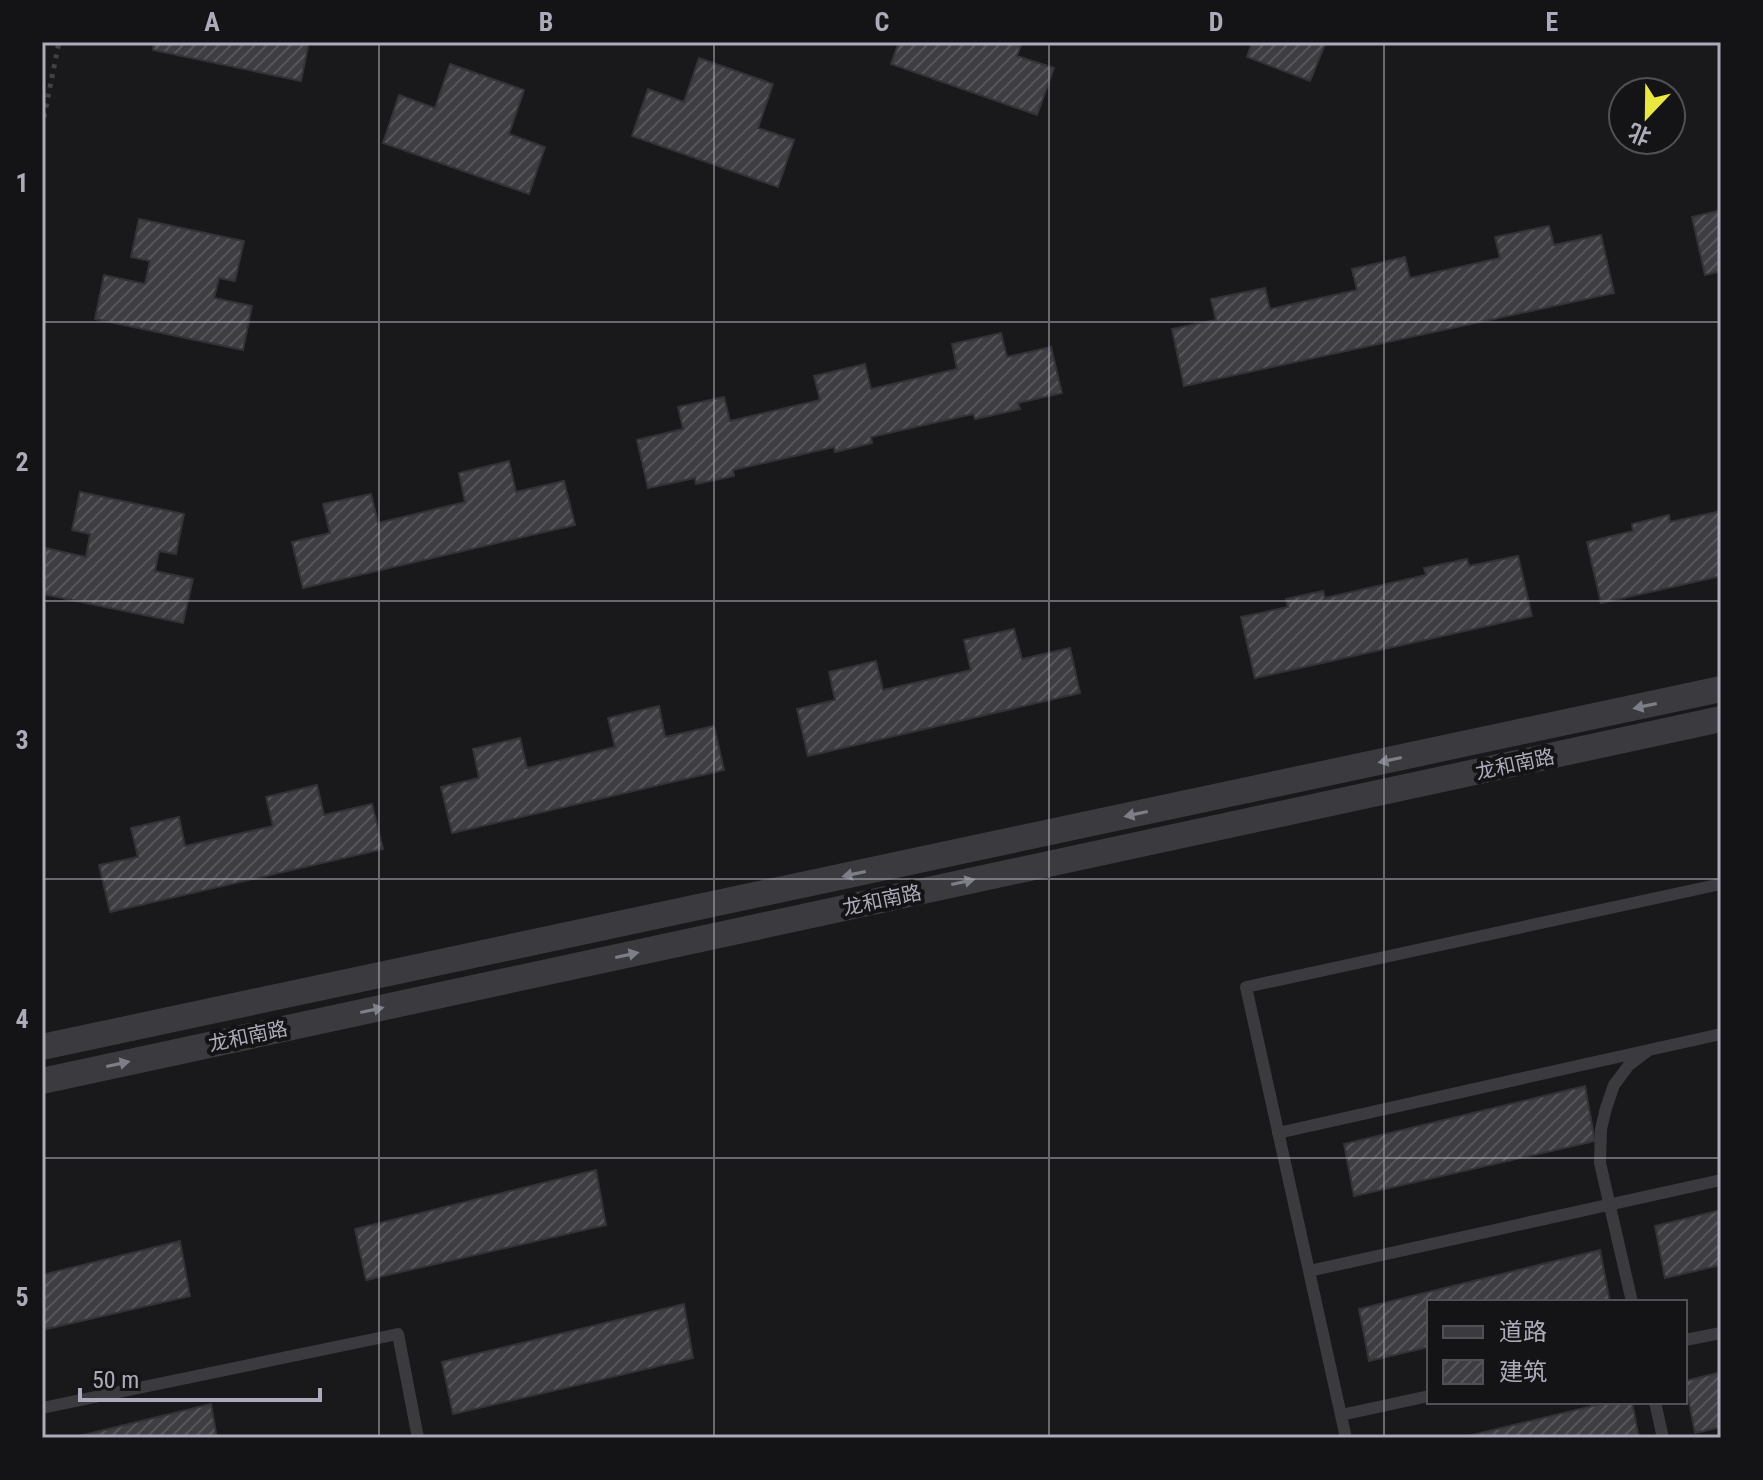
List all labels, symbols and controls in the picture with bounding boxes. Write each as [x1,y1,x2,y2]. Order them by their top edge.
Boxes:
text: A [204,7,220,37]
text: B [539,7,553,37]
text: C [875,7,890,37]
text: D [1209,7,1223,37]
text: E [1546,7,1559,37]
north arrow [1607,76,1687,156]
text: 北 [1625,118,1655,150]
text: 1 [15,168,29,198]
text: 2 [15,447,29,477]
one-way arrow [1632,700,1657,712]
text: 3 [15,725,29,755]
street label: 龙和南路 [1473,744,1557,784]
one-way arrow [1378,754,1403,767]
one-way arrow [1123,808,1148,821]
one-way arrow [842,868,867,881]
one-way arrow [951,876,976,888]
street label: 龙和南路 [840,880,924,920]
one-way arrow [614,948,639,961]
one-way arrow [360,1003,385,1016]
text: 4 [15,1004,29,1034]
street label: 龙和南路 [206,1016,290,1056]
one-way arrow [106,1057,131,1070]
text: 5 [15,1282,29,1312]
legend [1427,1300,1687,1404]
text: 道路 [1499,1318,1547,1346]
scale bar [80,1352,320,1402]
text: 建筑 [1499,1358,1547,1386]
text: 50 m [92,1366,139,1394]

